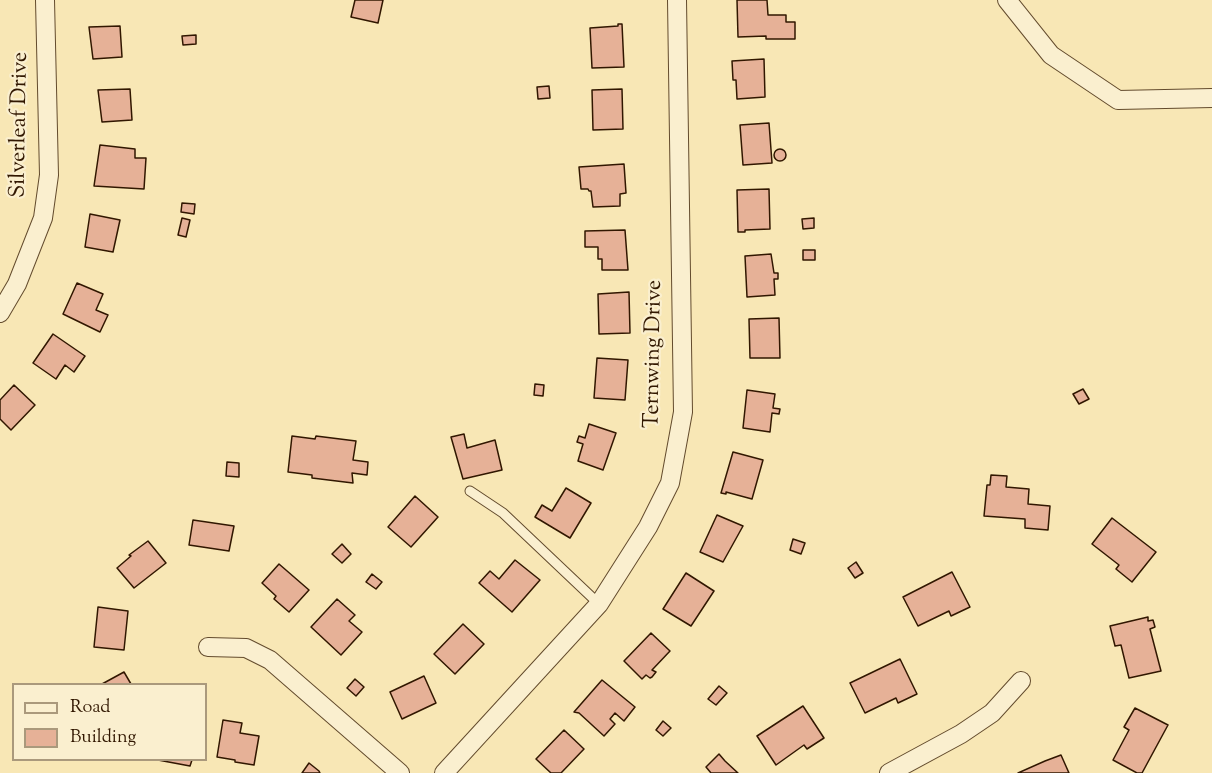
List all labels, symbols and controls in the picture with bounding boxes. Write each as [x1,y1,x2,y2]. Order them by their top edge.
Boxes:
street label: Silverleaf Drive [7,52,35,198]
street label: Ternwing Drive [641,280,669,428]
legend [12,683,207,761]
text: Road [70,695,110,721]
text: Building [70,725,136,751]

